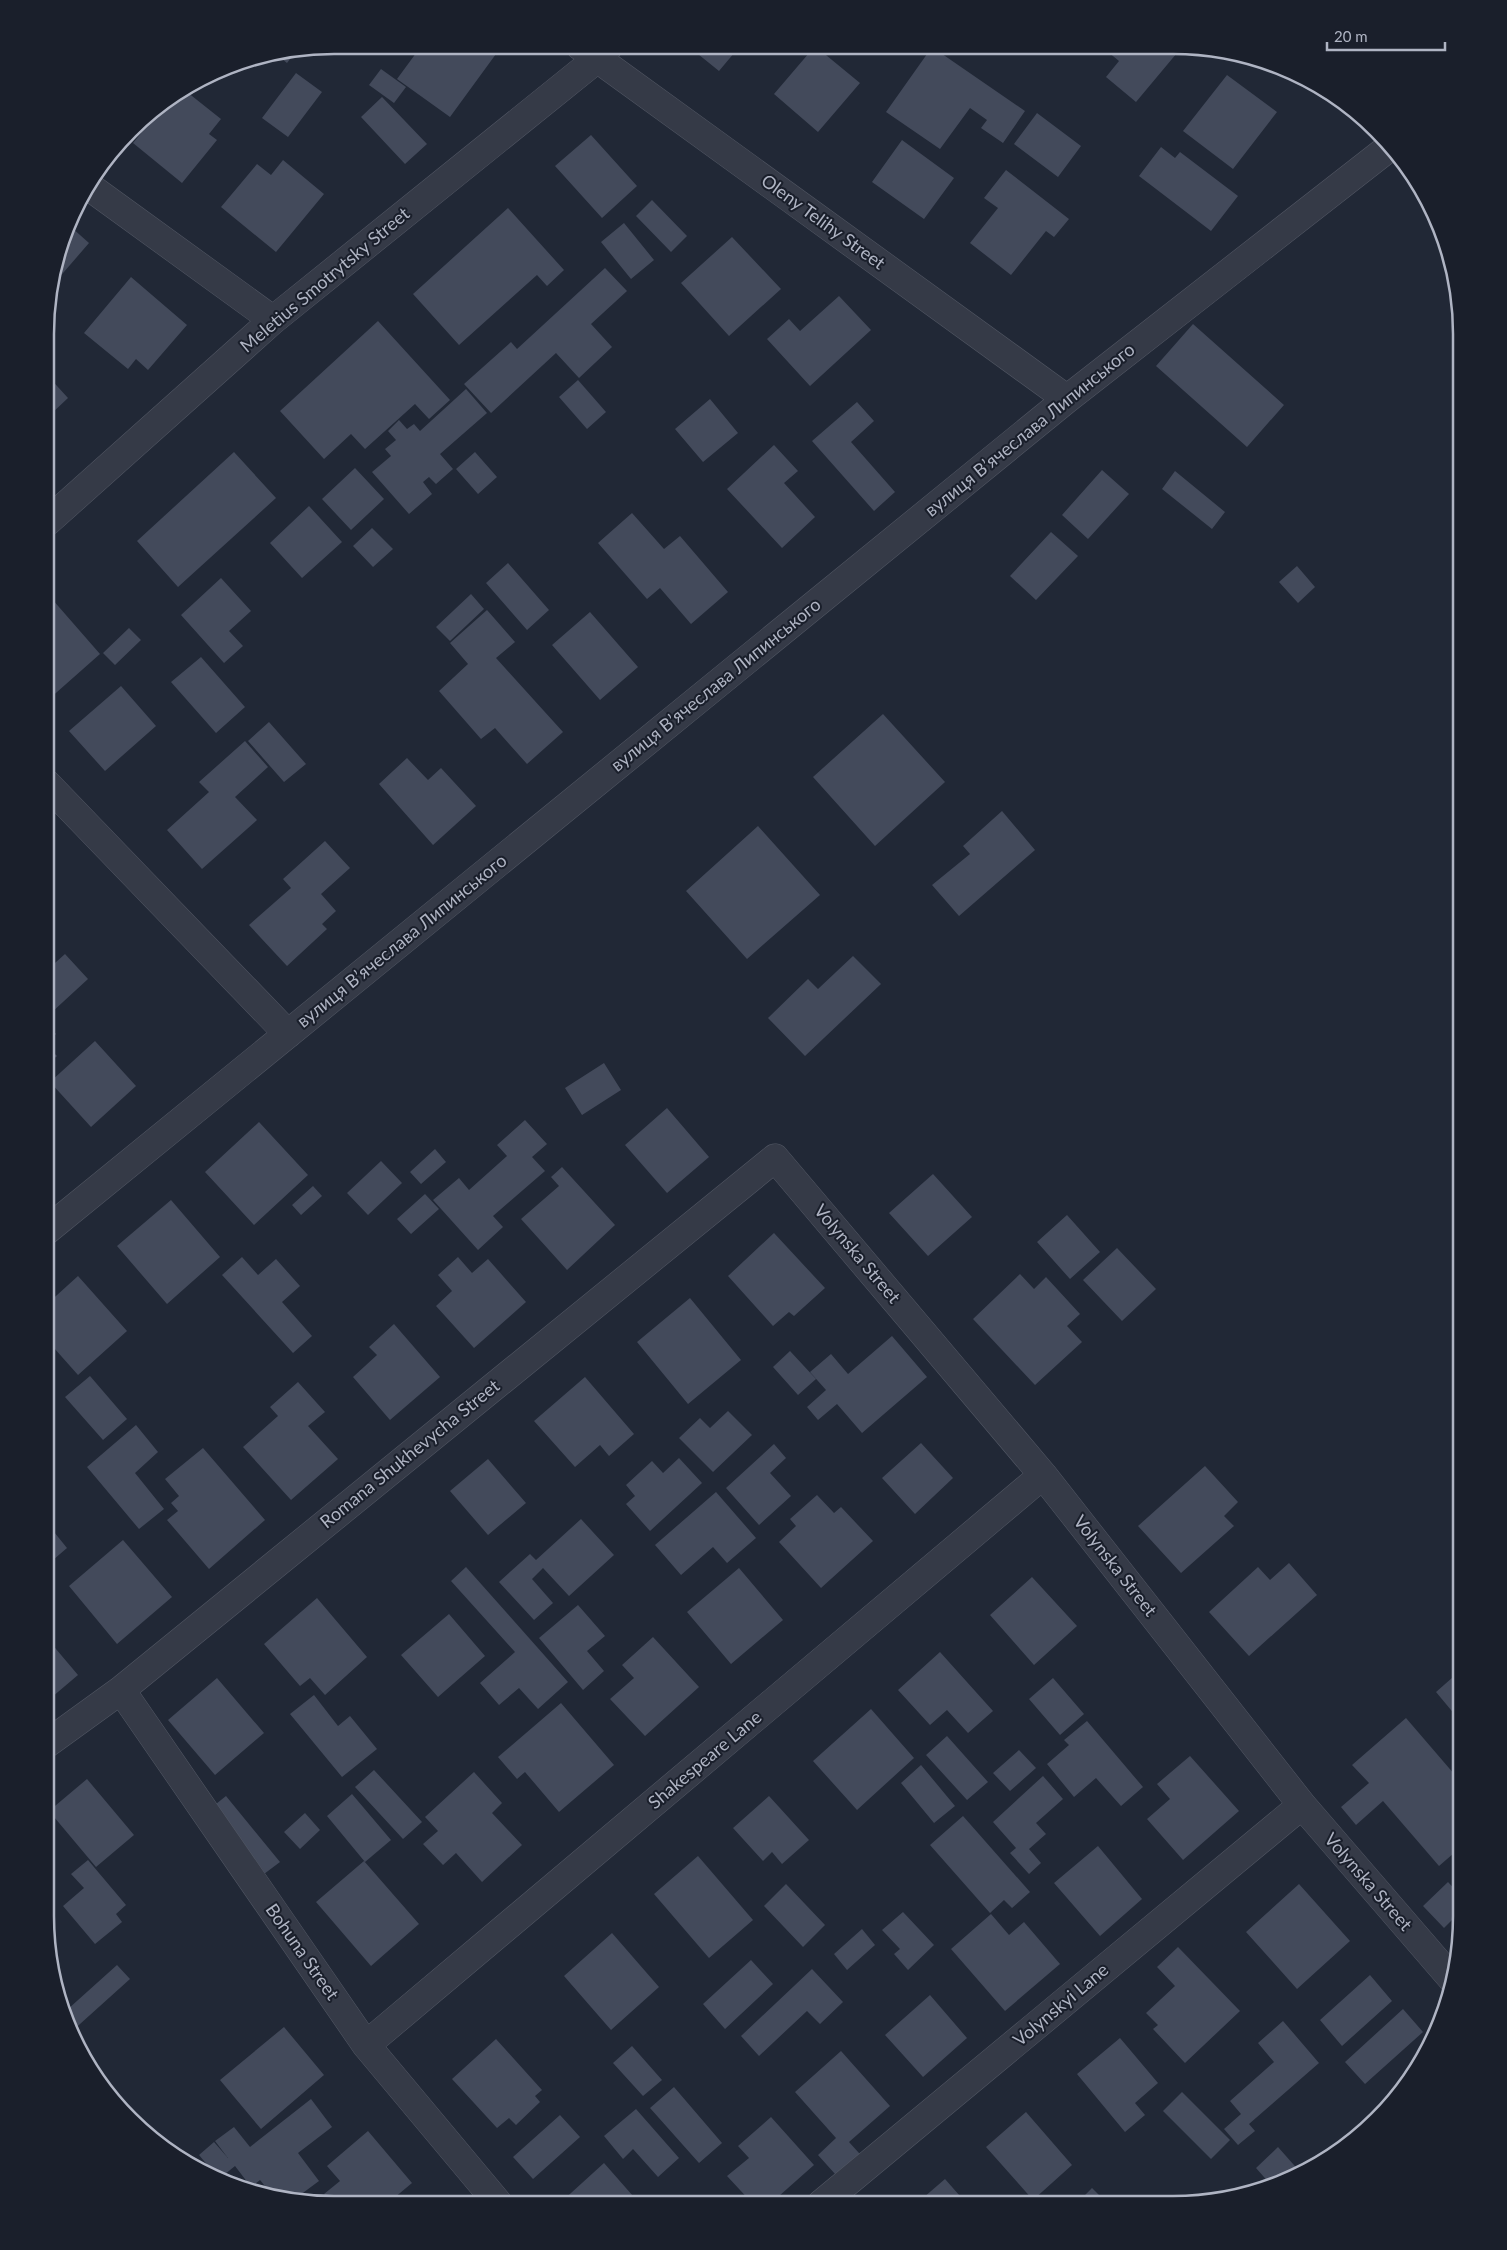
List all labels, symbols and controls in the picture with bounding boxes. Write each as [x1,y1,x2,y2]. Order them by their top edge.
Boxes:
scale bar [1327,20,1444,52]
text: 20 m [1334,27,1368,45]
street label: Oleny Telihy Street [757,169,890,274]
street label: Meletius Smotrytsky Street [235,202,414,356]
street label: вулиця Вʼячеслава Липинського [920,338,1139,521]
street label: вулиця Вʼячеслава Липинського [606,593,825,776]
street label: вулиця Вʼячеслава Липинського [292,849,511,1032]
street label: Volynska Street [810,1199,906,1308]
street label: Romana Shukhevycha Street [315,1374,504,1532]
street label: Volynska Street [1069,1510,1163,1621]
street label: Shakespeare Lane [643,1705,765,1813]
street label: Volynska Street [1320,1828,1418,1935]
street label: Bohuna Street [261,1899,344,2004]
street label: Volynskyi Lane [1008,1958,1112,2050]

